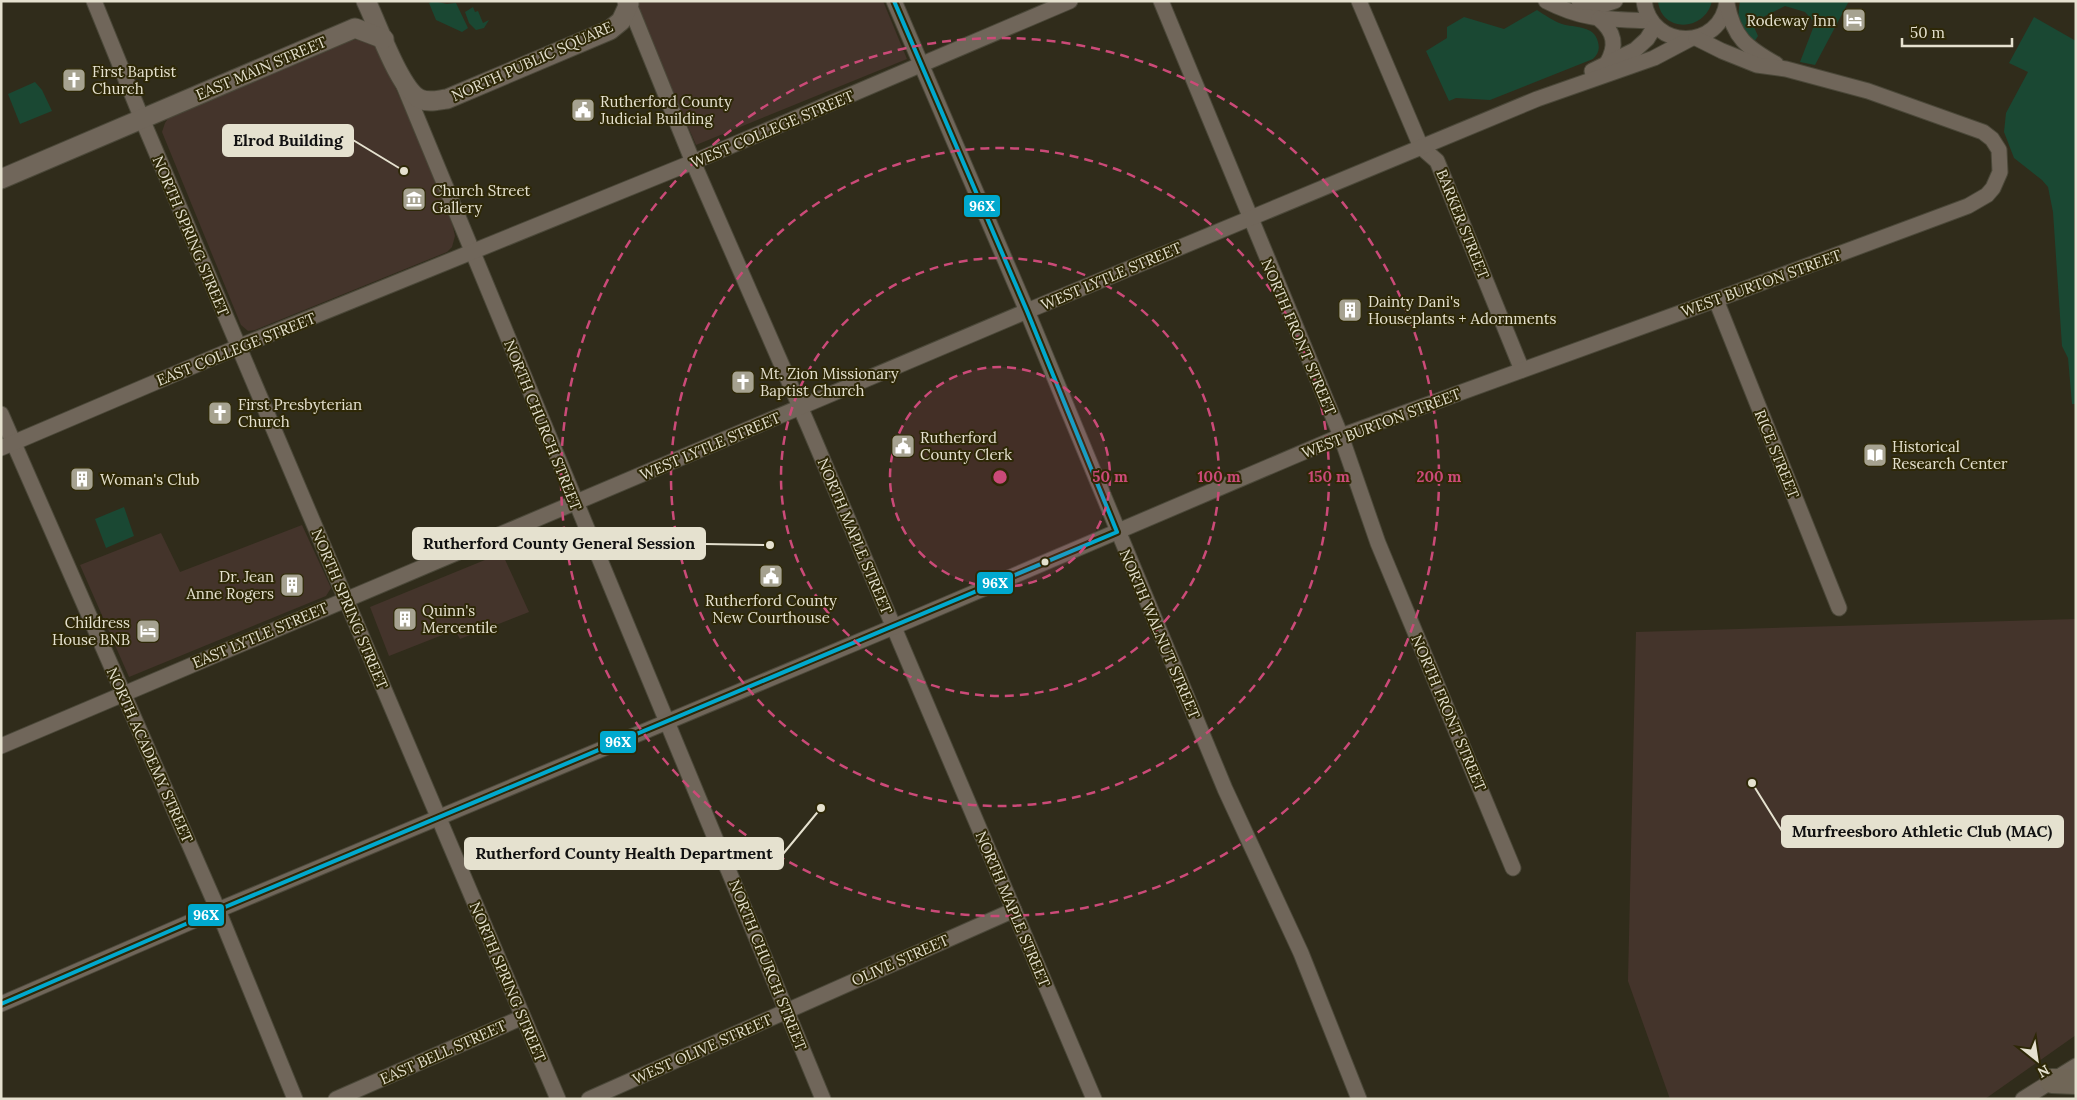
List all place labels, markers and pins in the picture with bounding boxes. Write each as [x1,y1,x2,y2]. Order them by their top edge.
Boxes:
hotel icon: Rodeway Inn [1841,7,1867,33]
place label: Rodeway Inn [1746,11,1836,30]
place label: First Baptist Church [92,62,177,98]
church icon: First Baptist Church [61,67,87,93]
place label: Rutherford County Judicial Building [599,92,732,128]
public building icon: Rutherford County Judicial Building [570,97,596,123]
callout: Elrod Building [223,125,353,156]
place label: Church Street Gallery [432,181,530,217]
museum icon: Church Street Gallery [401,186,427,212]
place label: Dainty Dani's Houseplants + Adornments [1368,292,1557,328]
building icon: Dainty Dani's Houseplants + Adornments [1337,297,1363,323]
place label: Mt. Zion Missionary Baptist Church [760,364,899,400]
church icon: Mt. Zion Missionary Baptist Church [730,369,756,395]
place label: First Presbyterian Church [238,395,362,431]
church icon: First Presbyterian Church [207,400,233,426]
place label: Rutherford County Clerk [920,428,1012,464]
public building icon: Rutherford County Clerk [890,433,916,459]
place label: Historical Research Center [1892,437,2008,473]
library icon: Historical Research Center [1862,442,1888,468]
building icon: Woman's Club [69,466,95,492]
centre of rings [991,468,1009,486]
place label: Woman's Club [100,470,200,489]
callout: Rutherford County General Session [413,528,705,559]
unlabelled marker [1040,557,1050,567]
public building icon: Rutherford County New Courthouse [758,563,784,589]
place label: Dr. Jean Anne Rogers [185,567,274,603]
building icon: Dr. Jean Anne Rogers [279,572,305,598]
place label: Rutherford County New Courthouse [705,591,837,627]
place label: Quinn's Mercentile [422,601,497,637]
building icon: Quinn's Mercentile [392,606,418,632]
place label: Childress House BNB [52,613,130,649]
hotel icon: Childress House BNB [135,618,161,644]
callout: Murfreesboro Athletic Club (MAC) [1782,816,2063,847]
callout: Rutherford County Health Department [465,838,783,869]

